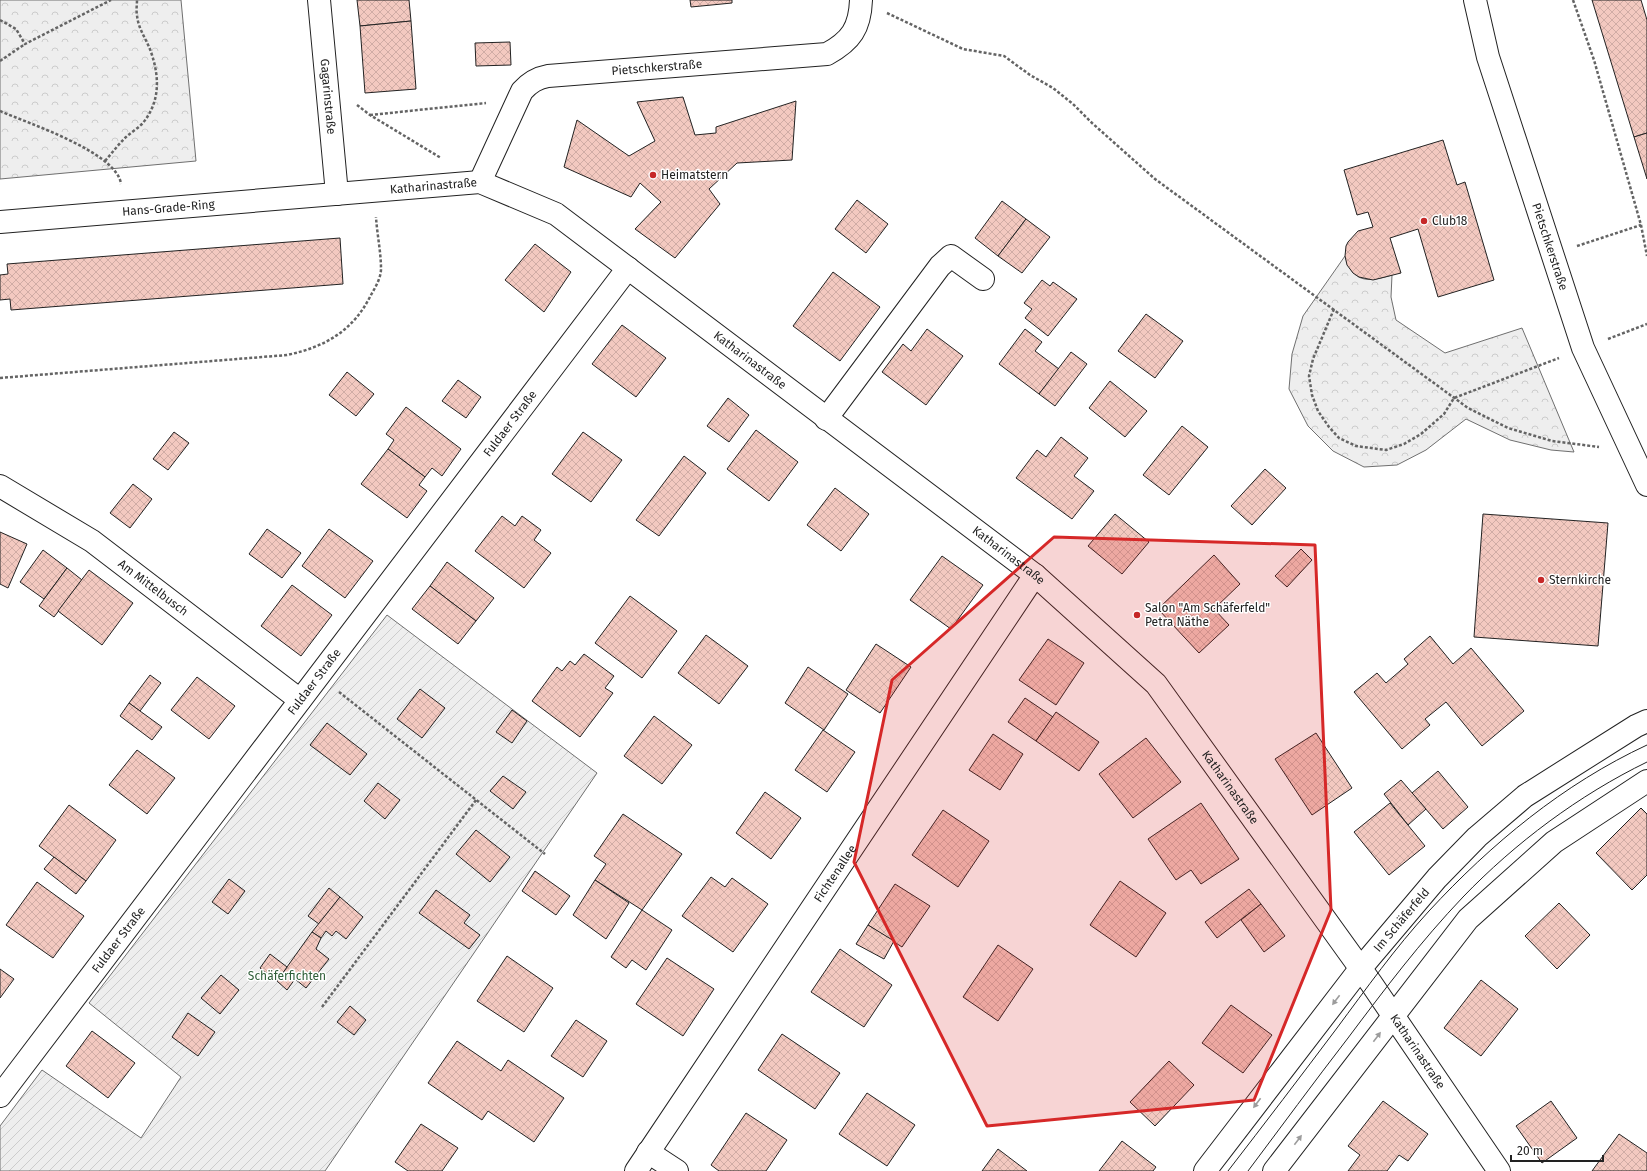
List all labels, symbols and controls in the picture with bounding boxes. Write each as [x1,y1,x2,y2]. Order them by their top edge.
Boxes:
street label: Pietschkerstraße [611,57,703,78]
street label: Gagarinstraße [317,58,338,135]
place label: Heimatstern [661,168,728,182]
marker: Heimatstern [648,170,658,180]
street label: Katharinastraße [389,175,478,196]
street label: Hans-Grade-Ring [122,197,216,219]
street label: Pietschkerstraße [1529,201,1571,292]
place label: Club18 [1432,214,1468,228]
marker: Club18 [1419,216,1429,226]
street label: Katharinastraße [711,328,789,392]
street label: Fuldaer Straße [480,388,540,459]
street label: Katharinastraße [970,523,1048,587]
street label: Am Mittelbusch [115,557,191,619]
place label: Sternkirche [1549,573,1611,587]
marker: Sternkirche [1536,575,1546,585]
place label: Salon "Am Schäferfeld" Petra Näthe [1145,601,1270,629]
marker: Salon "Am Schäferfeld" Petra Näthe [1132,610,1142,620]
street label: Fuldaer Straße [285,646,344,718]
street label: Katharinastraße [1199,748,1261,827]
street label: Fichtenallee [811,842,859,905]
street label: Im Schäferfeld [1371,885,1432,955]
street label: Fuldaer Straße [89,904,148,976]
park label: Schäferfichten [248,969,326,983]
one-way arrow [1332,994,1340,1005]
street label: Katharinastraße [1387,1012,1448,1092]
one-way arrow [1372,1031,1381,1042]
one-way arrow [1253,1098,1261,1108]
one-way arrow [1294,1135,1302,1145]
scale bar [1511,1137,1603,1163]
text: 20 m [1517,1144,1543,1158]

